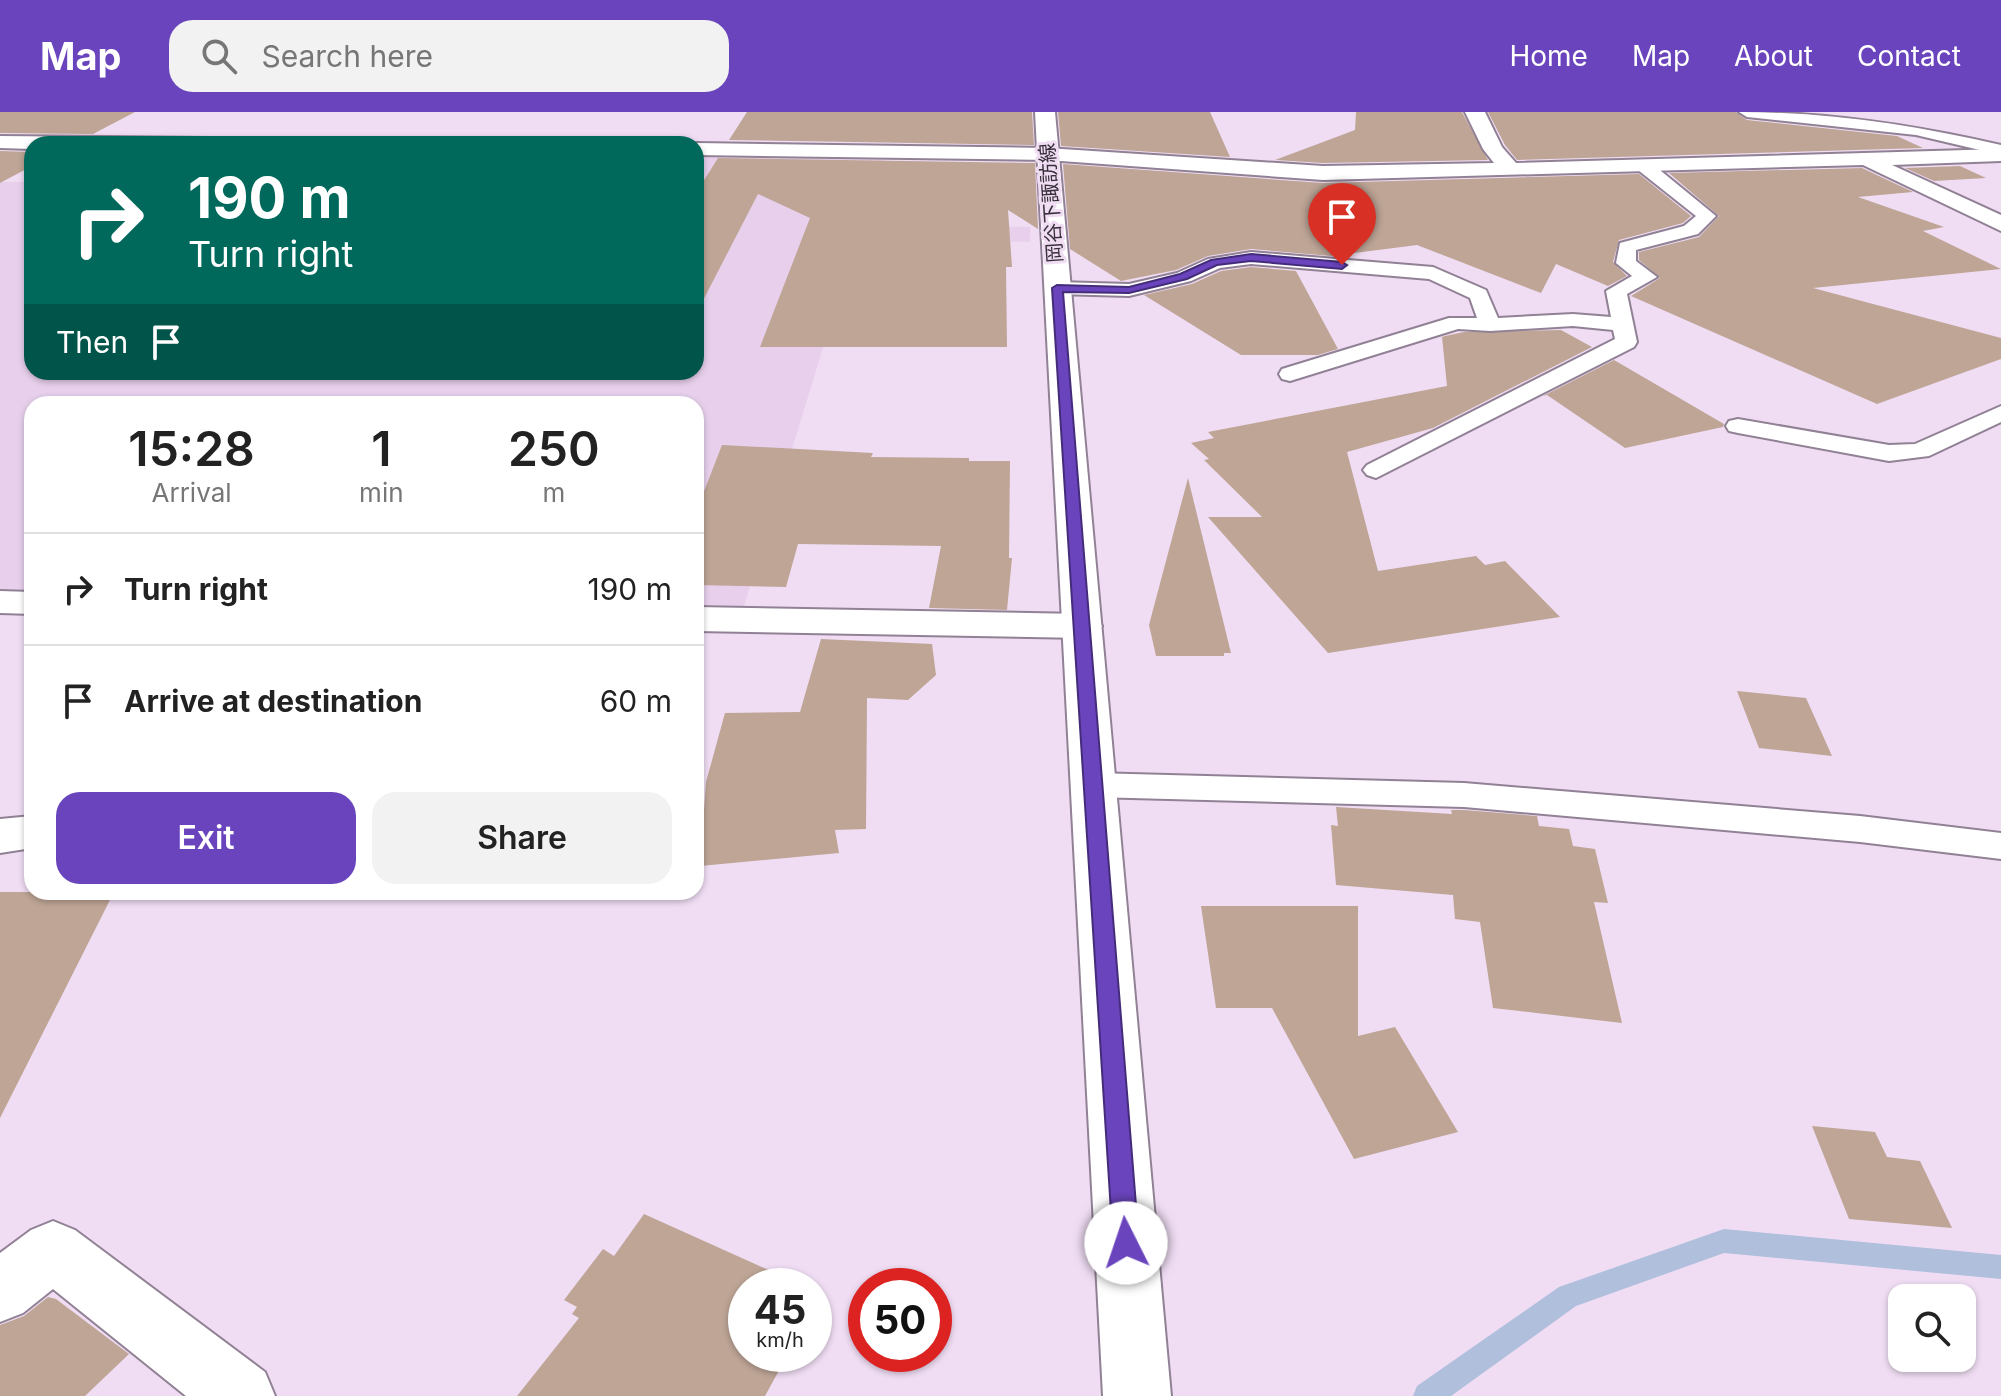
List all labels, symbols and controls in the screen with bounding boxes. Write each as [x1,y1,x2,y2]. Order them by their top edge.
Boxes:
search box [169,20,729,92]
text: Map [40,33,121,79]
icon: search [197,34,241,78]
text: Search here [261,38,433,74]
text: Home [1509,39,1588,73]
text: Map [1632,39,1690,73]
text: About [1734,39,1813,73]
text: Contact [1857,39,1961,73]
street label: 岡谷下諏訪線 [1035,142,1067,264]
text: 190 m [188,164,351,232]
icon: right [56,168,160,272]
pin [1308,183,1376,265]
icon: arrive [1320,195,1364,239]
text: Turn right [188,232,353,276]
icon: arrive [144,320,188,364]
text: Then [56,324,128,360]
text: 15:28 [128,419,255,478]
text: 1 [371,419,391,478]
text: 250 [508,419,600,478]
text: Arrival [152,477,232,508]
text: min [359,477,404,508]
text: m [542,477,565,508]
icon: right [56,567,100,611]
text: Turn right [124,571,268,607]
text: 190 m [588,571,672,607]
icon: arrive [56,679,100,723]
text: Arrive at destination [124,683,422,719]
text: 60 m [600,683,672,719]
button: Exit [56,792,356,884]
button: Share [372,792,672,884]
position arrow [1084,1201,1168,1285]
speed limit sign: 50 [848,1268,952,1372]
map controls [1888,1284,1976,1372]
button: search [1888,1284,1976,1372]
text: 45 [754,1285,806,1334]
text: km/h [756,1328,804,1352]

